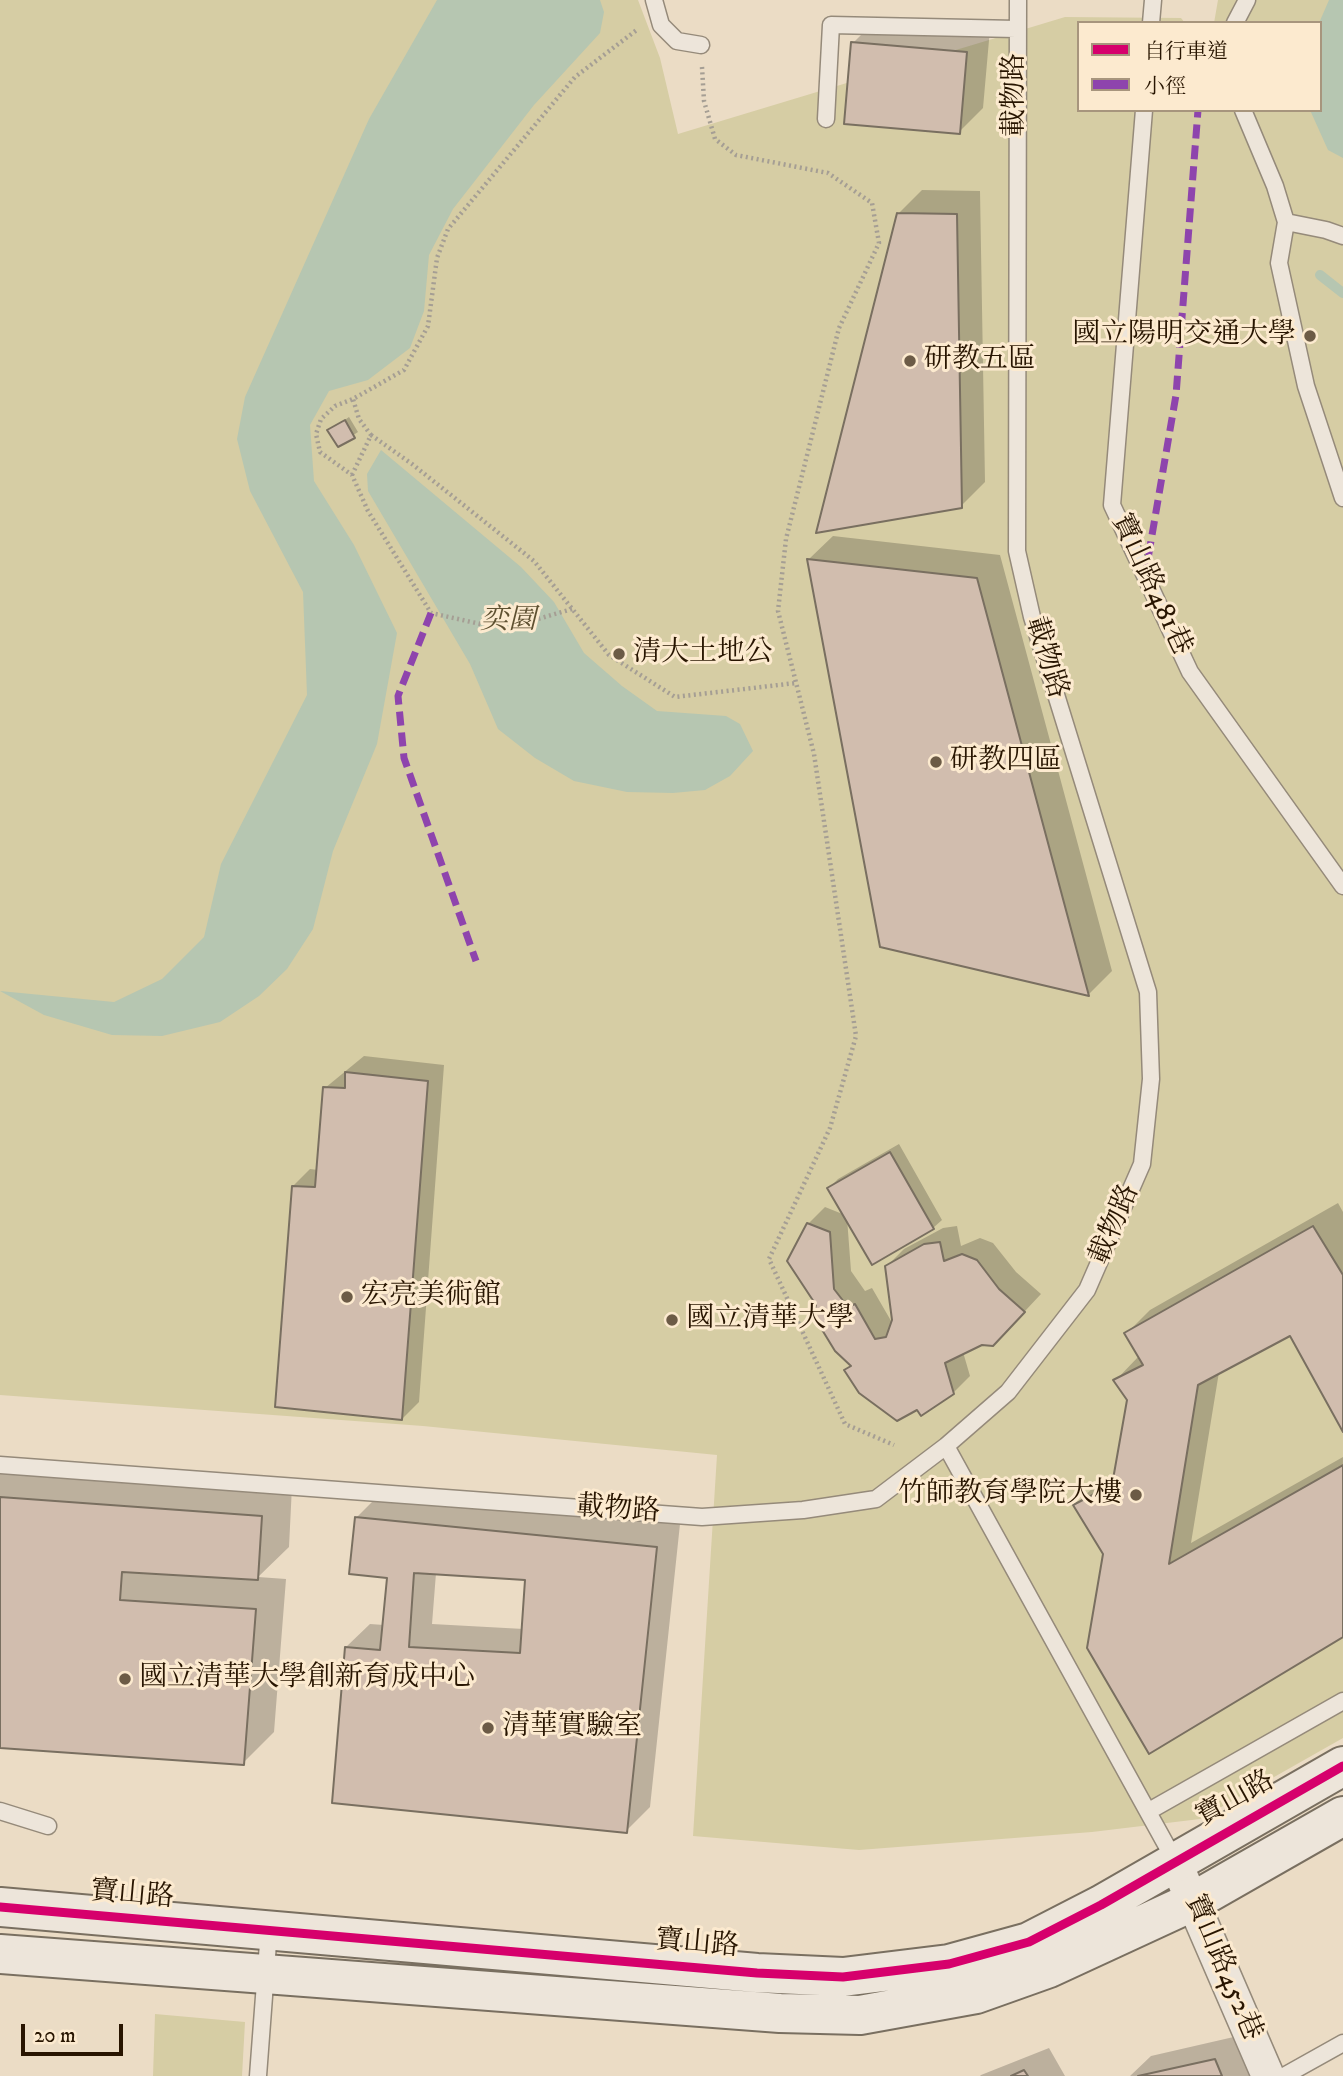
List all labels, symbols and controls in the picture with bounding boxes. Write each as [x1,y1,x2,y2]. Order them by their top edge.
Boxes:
legend [1077,21,1322,112]
text: 自行車道 [1144,39,1228,65]
street label: 載物路 [999,53,1033,137]
text: 小徑 [1144,74,1186,100]
place label: 國立陽明交通大學 [1072,319,1296,353]
marker: 國立陽明交通大學 [1302,328,1318,344]
place label: 研教五區 [924,344,1036,378]
marker: 研教五區 [902,353,918,369]
street label: 寶山路481巷 [1103,509,1197,661]
park label: 奕園 [480,605,536,639]
street label: 載物路 [1017,613,1073,703]
place label: 清大土地公 [633,637,773,671]
marker: 清大土地公 [611,646,627,662]
place label: 研教四區 [950,745,1062,779]
marker: 研教四區 [928,754,944,770]
street label: 載物路 [1084,1180,1148,1270]
place label: 宏亮美術館 [361,1280,501,1314]
marker: 宏亮美術館 [339,1289,355,1305]
place label: 國立清華大學 [686,1303,854,1337]
marker: 國立清華大學 [664,1312,680,1328]
place label: 竹師教育學院大樓 [898,1478,1122,1512]
marker: 竹師教育學院大樓 [1128,1487,1144,1503]
street label: 載物路 [575,1491,661,1531]
place label: 國立清華大學創新育成中心 [139,1662,475,1696]
marker: 國立清華大學創新育成中心 [117,1671,133,1687]
place label: 清華實驗室 [502,1711,642,1745]
marker: 清華實驗室 [480,1720,496,1736]
street label: 寶山路 [1191,1765,1281,1835]
street label: 寶山路 [89,1876,175,1916]
street label: 寶山路452巷 [1176,1890,1268,2046]
street label: 寶山路 [654,1925,740,1965]
scale bar [24,2010,126,2054]
text: 20 m [34,2023,76,2049]

